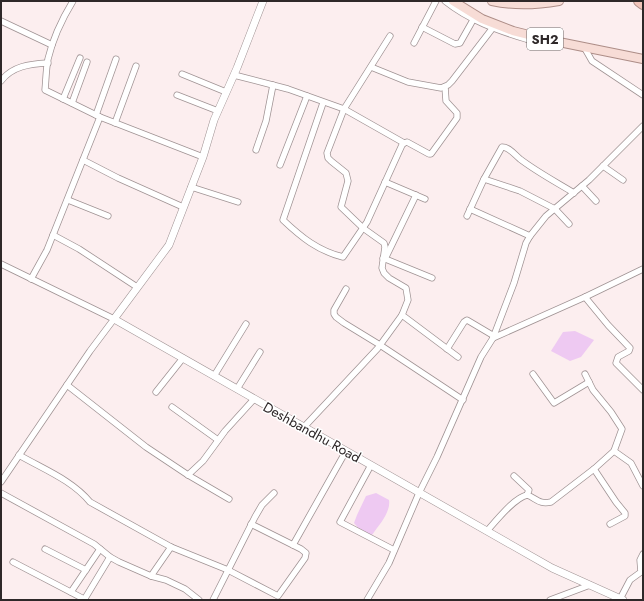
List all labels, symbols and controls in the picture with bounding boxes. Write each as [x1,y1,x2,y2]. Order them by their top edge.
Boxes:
road number: SH2 [527,28,563,50]
street label: Deshbandhu Road [260,397,364,467]

